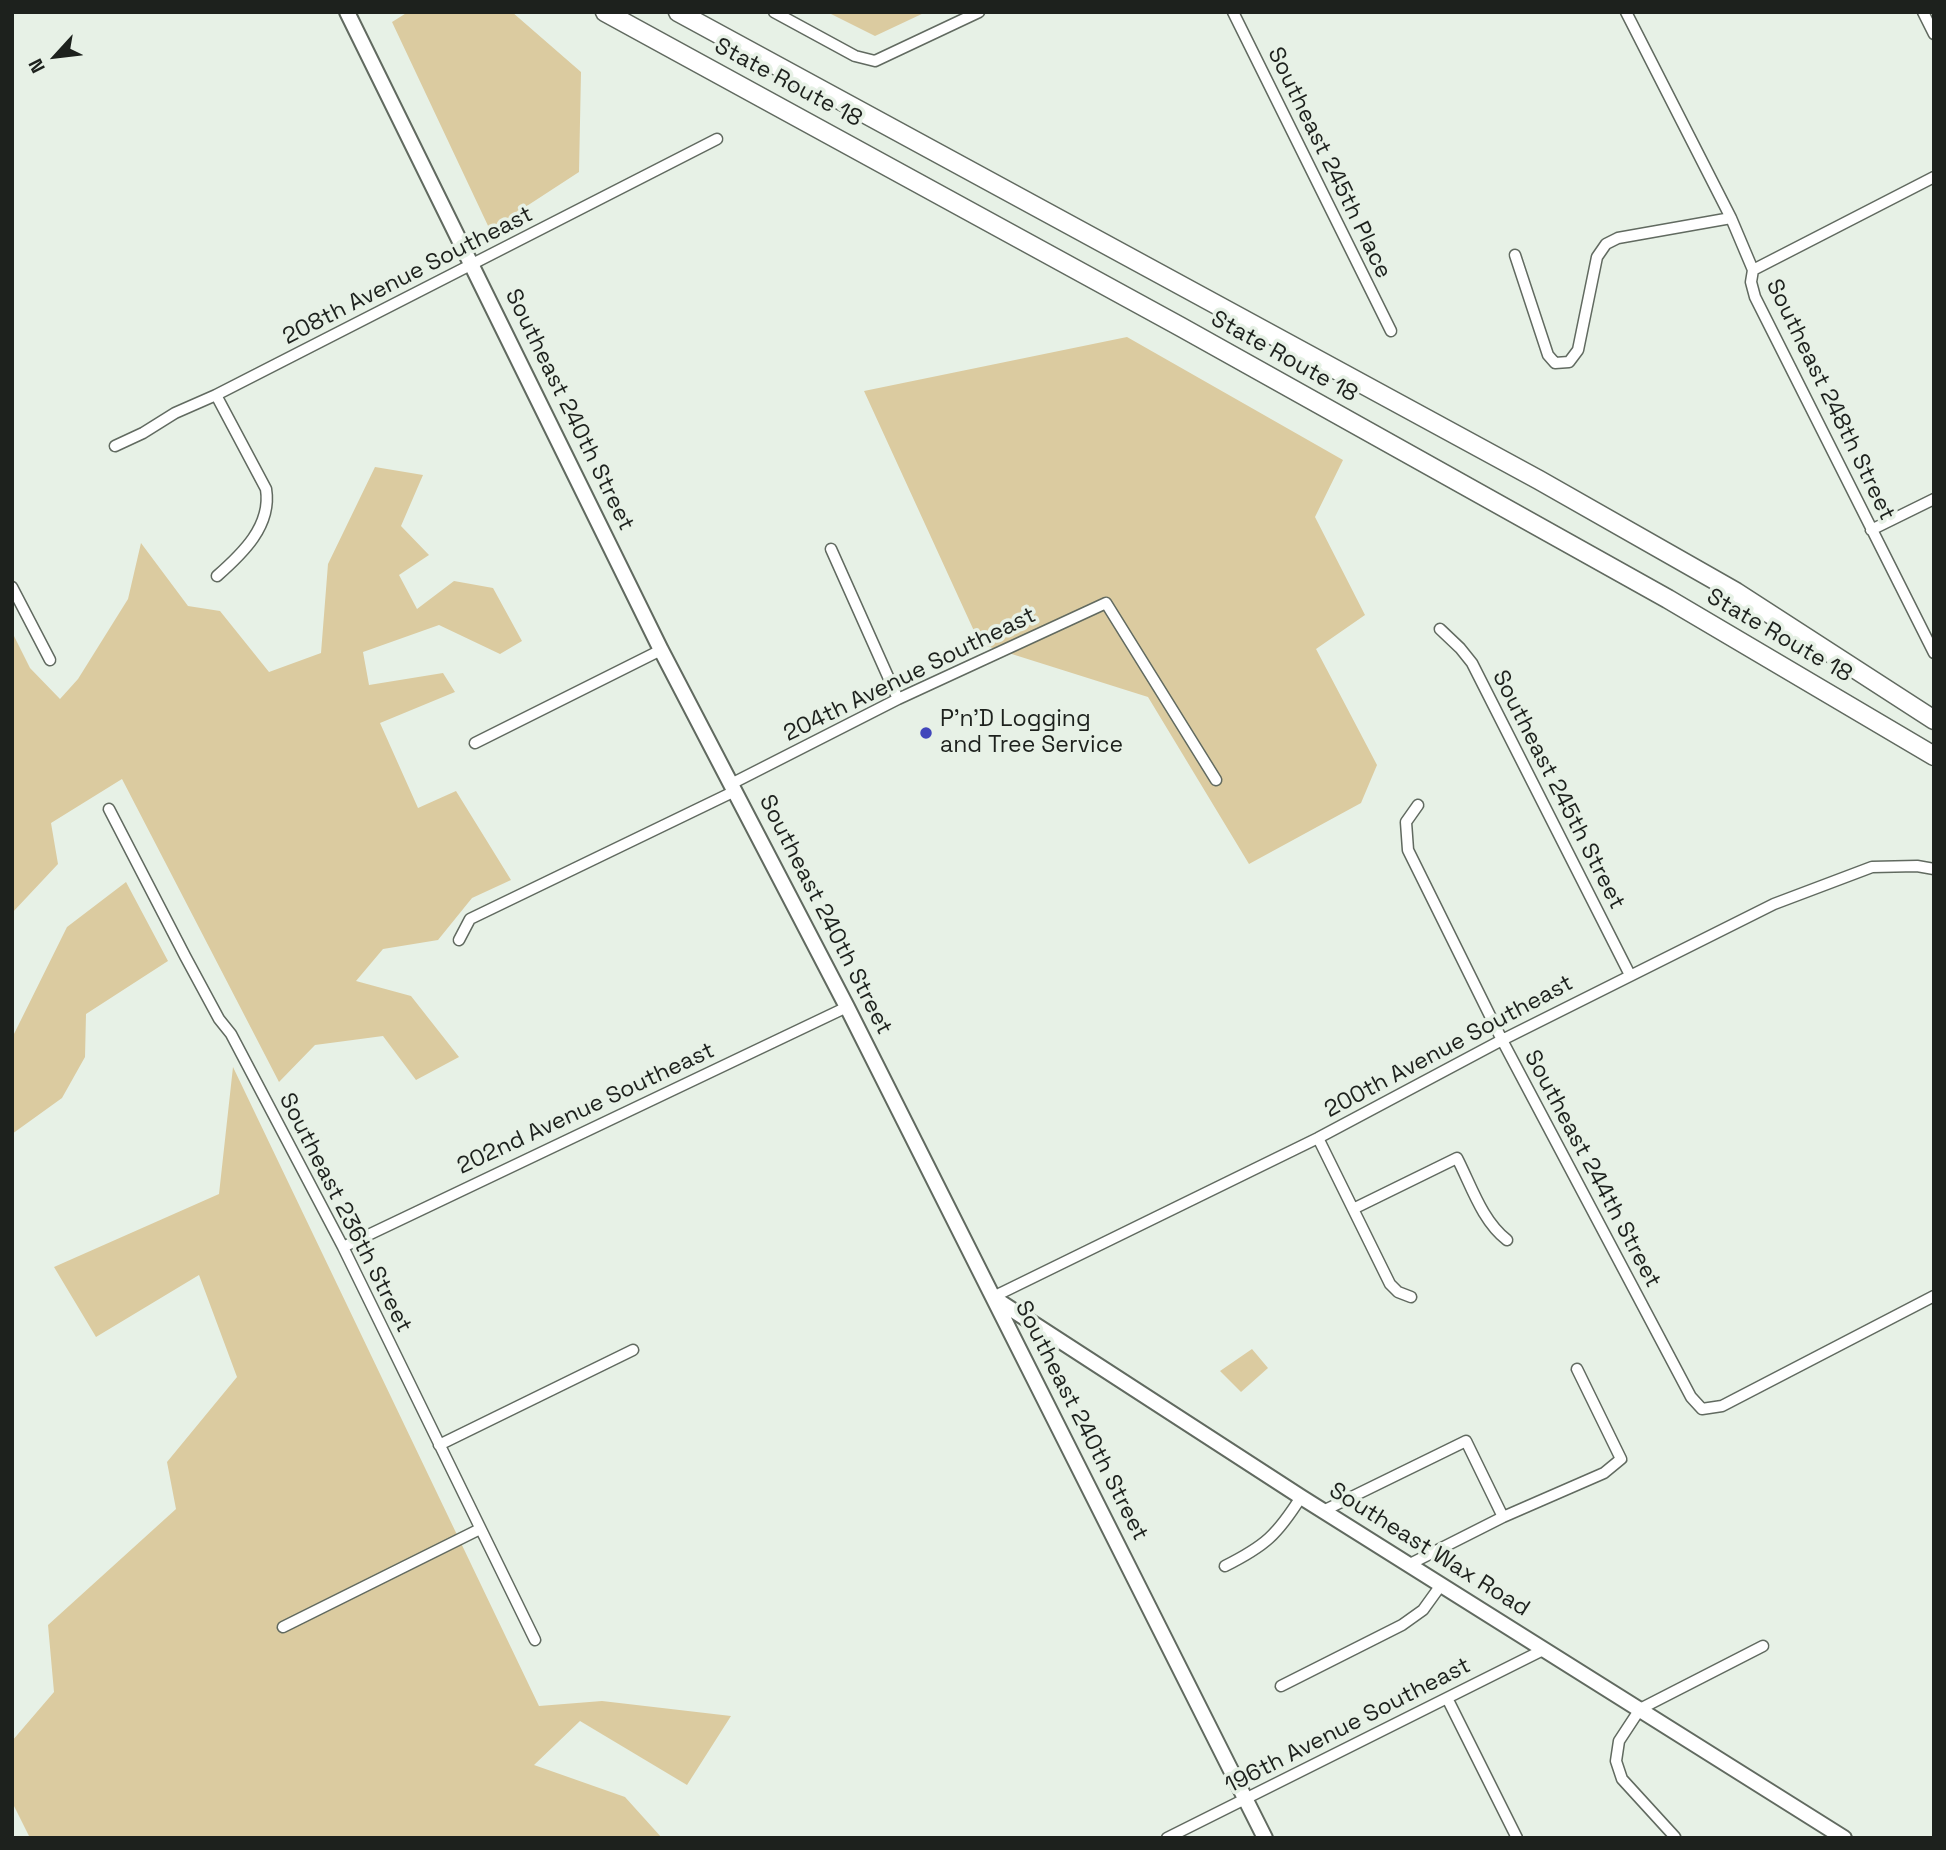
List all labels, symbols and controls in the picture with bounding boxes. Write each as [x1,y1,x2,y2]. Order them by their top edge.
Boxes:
north arrow [21,21,91,91]
street label: State Route 18 [709,32,867,134]
street label: Southeast 245th Place [1261,43,1397,283]
text: N [23,54,51,77]
street label: 208th Avenue Southeast [278,201,538,351]
street label: Southeast 248th Street [1760,275,1900,525]
street label: Southeast 240th Street [498,285,640,535]
street label: State Route 18 [1206,305,1362,409]
street label: State Route 18 [1701,583,1857,689]
street label: 204th Avenue Southeast [779,602,1041,748]
street label: Southeast 245th Street [1486,666,1630,914]
place label: P'n'D Logging and Tree Service [940,706,1123,760]
marker: P'n'D Logging and Tree Service [918,725,934,741]
street label: Southeast 240th Street [752,791,898,1039]
street label: 200th Avenue Southeast [1320,970,1578,1124]
street label: 202nd Avenue Southeast [453,1037,719,1181]
street label: Southeast 244th Street [1518,1046,1666,1292]
street label: Southeast 236th Street [273,1089,417,1337]
street label: Southeast 240th Street [1008,1297,1154,1545]
street label: Southeast Wax Road [1324,1477,1534,1623]
street label: 196th Avenue Southeast [1221,1652,1475,1800]

